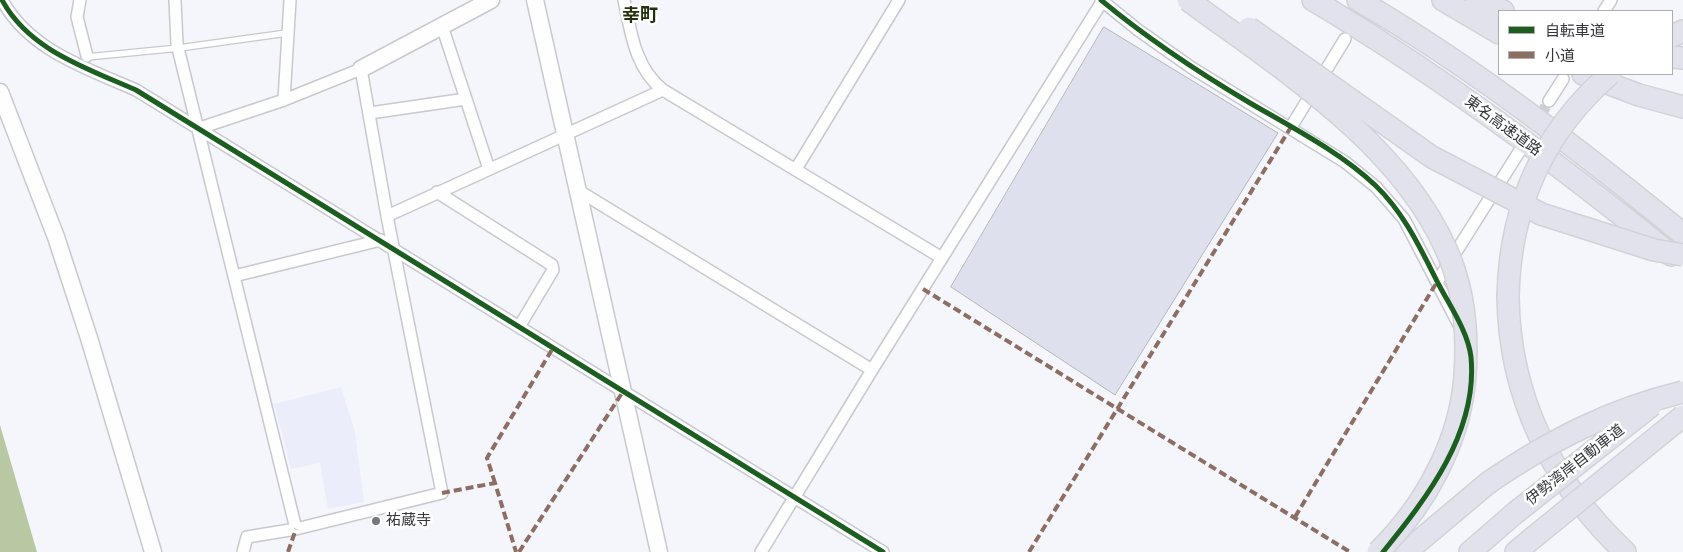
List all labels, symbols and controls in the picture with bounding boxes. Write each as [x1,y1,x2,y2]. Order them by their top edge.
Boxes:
district label: 幸町 [622,5,658,27]
legend [1498,10,1673,75]
text: 自転車道 [1545,21,1605,40]
text: 小道 [1545,46,1575,65]
street label: 東名高速道路 [1461,92,1545,160]
street label: 伊勢湾岸自動車道 [1522,421,1628,509]
place label: 祐蔵寺 [386,512,431,530]
marker: 祐蔵寺 [370,515,382,527]

